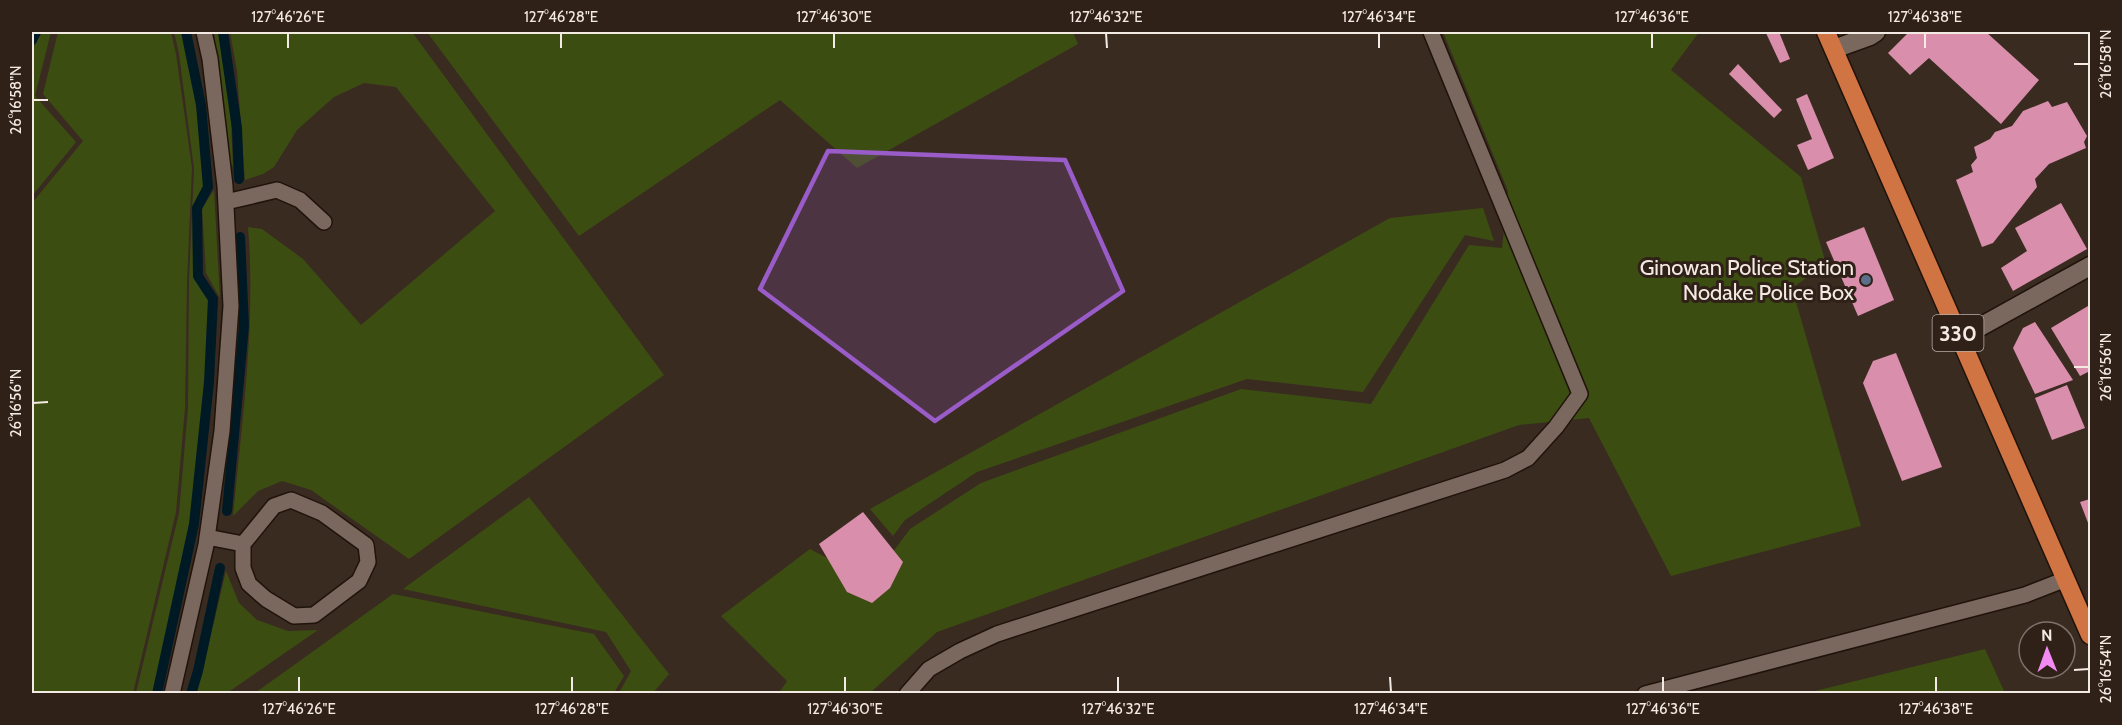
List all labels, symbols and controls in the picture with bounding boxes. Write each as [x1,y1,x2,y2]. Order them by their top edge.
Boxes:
text: 127°46'26"E [251,8,325,26]
text: 127°46'28"E [524,8,598,26]
text: 127°46'30"E [796,8,872,26]
text: 127°46'32"E [1069,8,1143,26]
text: 127°46'34"E [1342,8,1416,26]
text: 127°46'36"E [1615,8,1689,26]
text: 127°46'38"E [1888,8,1962,26]
text: 26°16'58"N [2097,29,2115,99]
text: 26°16'58"N [7,65,25,135]
place label: Ginowan Police Station Nodake Police Box [1640,254,1855,306]
marker: Ginowan Police Station Nodake Police Box [1859,273,1873,287]
road number: 330 [1932,315,1984,351]
text: 26°16'56"N [2097,333,2115,401]
text: 26°16'56"N [7,369,25,437]
north arrow [2017,620,2077,680]
text: N [2041,626,2053,645]
text: 26°16'54"N [2097,635,2115,703]
text: 127°46'26"E [262,700,336,718]
text: 127°46'28"E [535,700,609,718]
text: 127°46'30"E [807,700,883,718]
text: 127°46'32"E [1081,700,1155,718]
text: 127°46'34"E [1354,700,1428,718]
text: 127°46'36"E [1626,700,1700,718]
text: 127°46'38"E [1899,700,1973,718]

